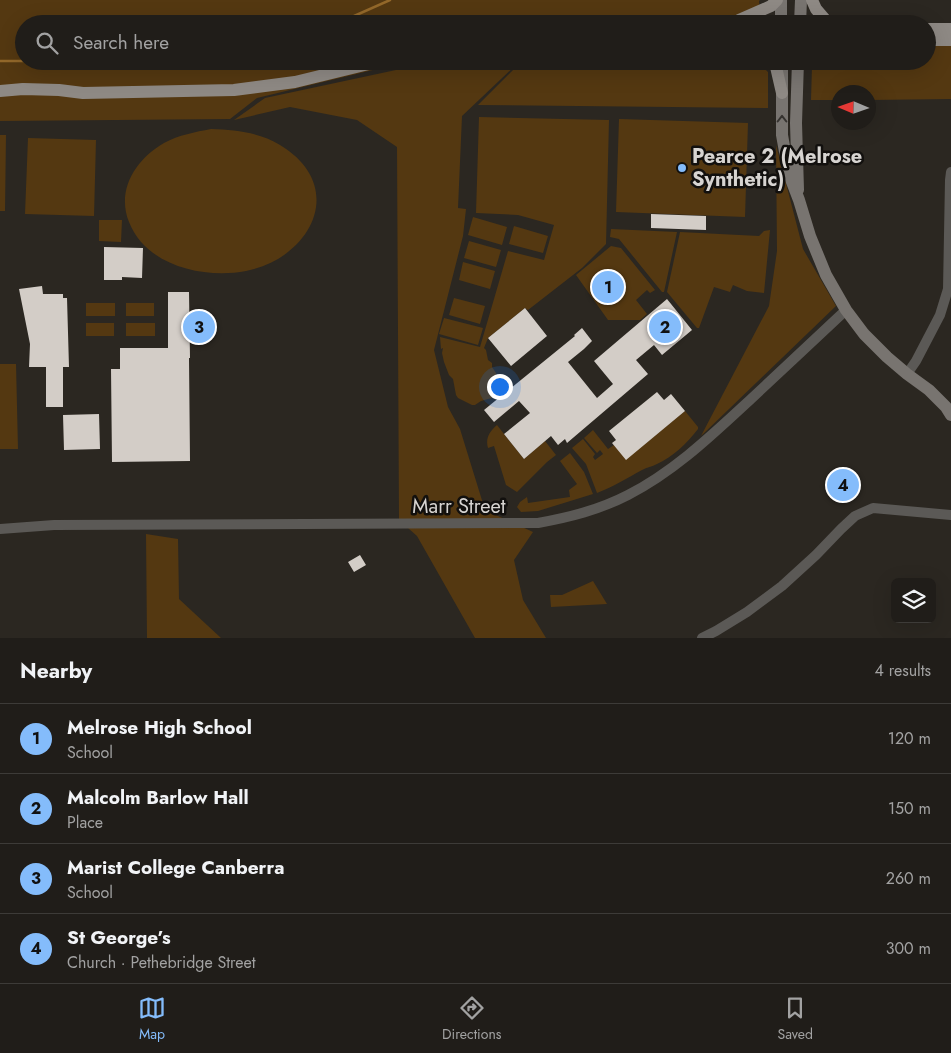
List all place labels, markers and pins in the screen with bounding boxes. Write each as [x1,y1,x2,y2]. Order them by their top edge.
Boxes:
place label: Pearce 2 (Melrose Synthetic) [692,142,862,194]
marker: Pearce 2 (Melrose Synthetic) [676,162,688,174]
pin: 1 [592,268,624,306]
pin: 3 [183,308,215,346]
pin: 2 [649,308,681,346]
pin: 4 [827,466,859,504]

